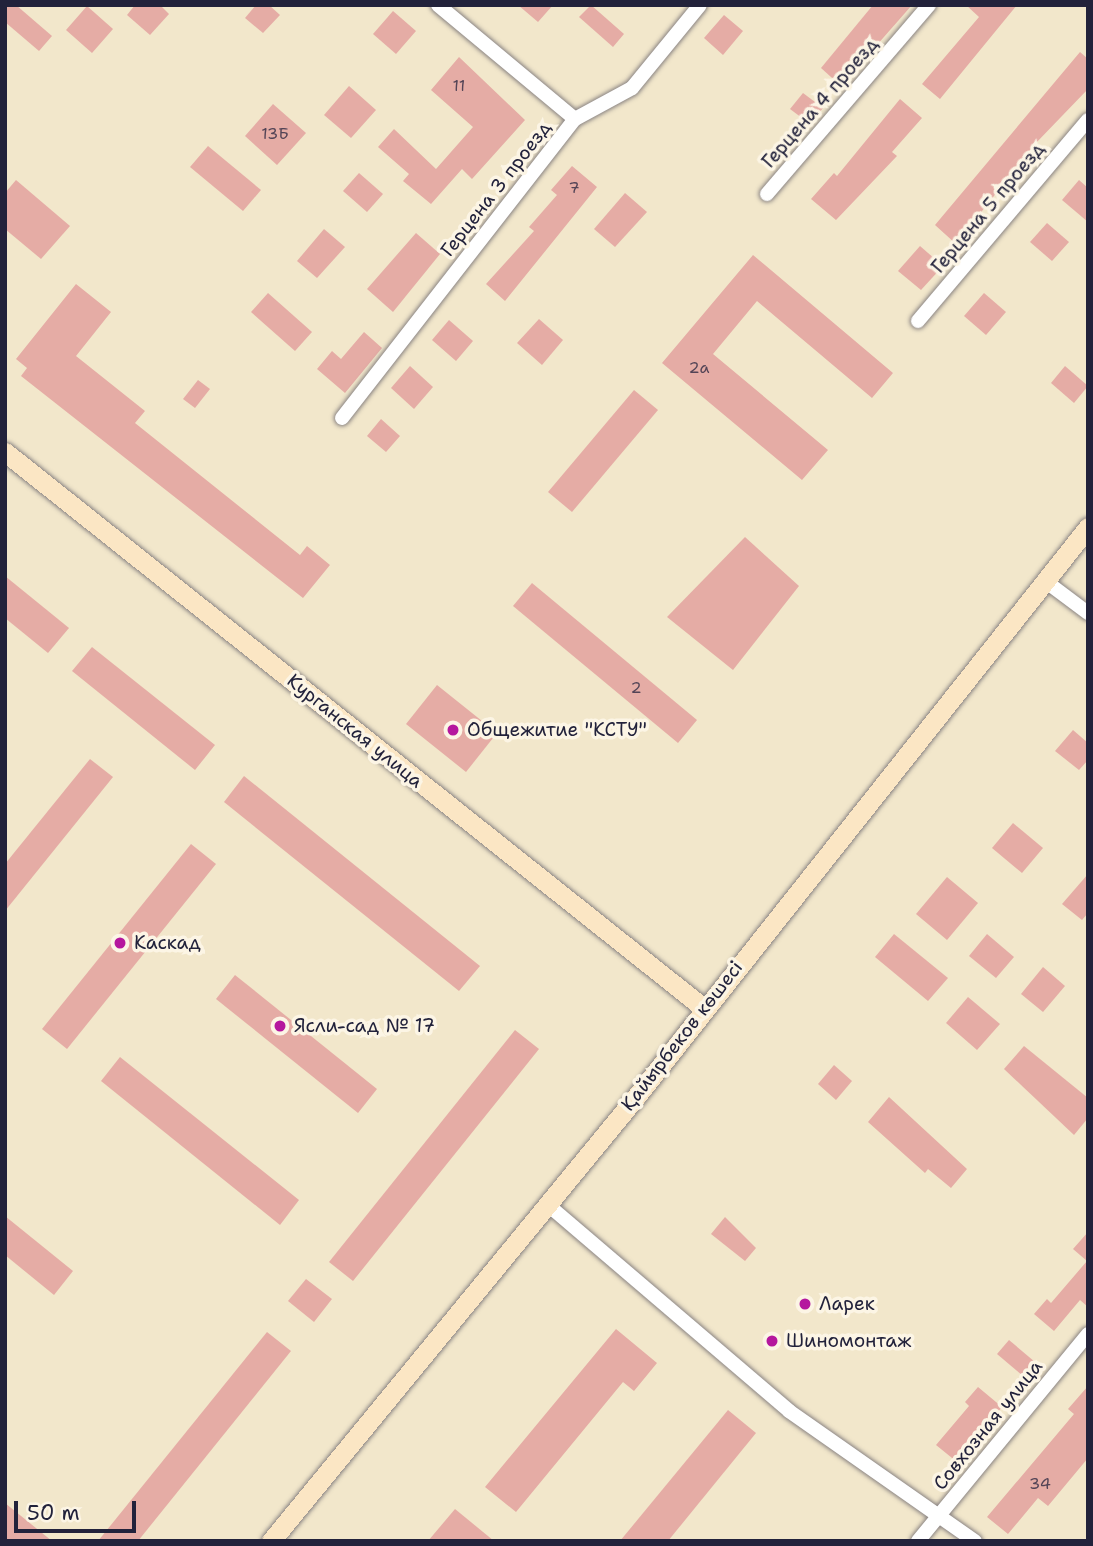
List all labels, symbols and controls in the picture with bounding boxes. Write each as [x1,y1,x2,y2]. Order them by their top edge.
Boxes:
street label: Герцена 4 проезд [757,33,883,173]
house number: 11 [453,76,465,96]
street label: Герцена 3 проезд [436,117,556,261]
house number: 13Б [261,124,289,144]
street label: Герцена 5 проезд [927,138,1049,278]
house number: 7 [568,178,580,198]
house number: 2а [688,358,710,378]
street label: Курганская улица [282,669,428,793]
house number: 2 [630,678,642,698]
place label: Общежитие "КСТУ" [467,719,647,741]
marker: Общежитие "КСТУ" [445,722,461,738]
place label: Каскад [134,932,201,954]
marker: Каскад [112,935,128,951]
street label: Қайырбеков көшесі [616,957,748,1115]
place label: Ясли-сад № 17 [294,1015,435,1037]
marker: Ясли-сад № 17 [272,1018,288,1034]
place label: Ларек [819,1293,875,1315]
marker: Ларек [797,1296,813,1312]
place label: Шиномонтаж [786,1330,911,1352]
marker: Шиномонтаж [764,1333,780,1349]
street label: Совхозная улица [929,1355,1047,1495]
house number: 34 [1029,1474,1051,1494]
scale bar [18,1486,140,1530]
text: 50 m [27,1499,80,1527]

